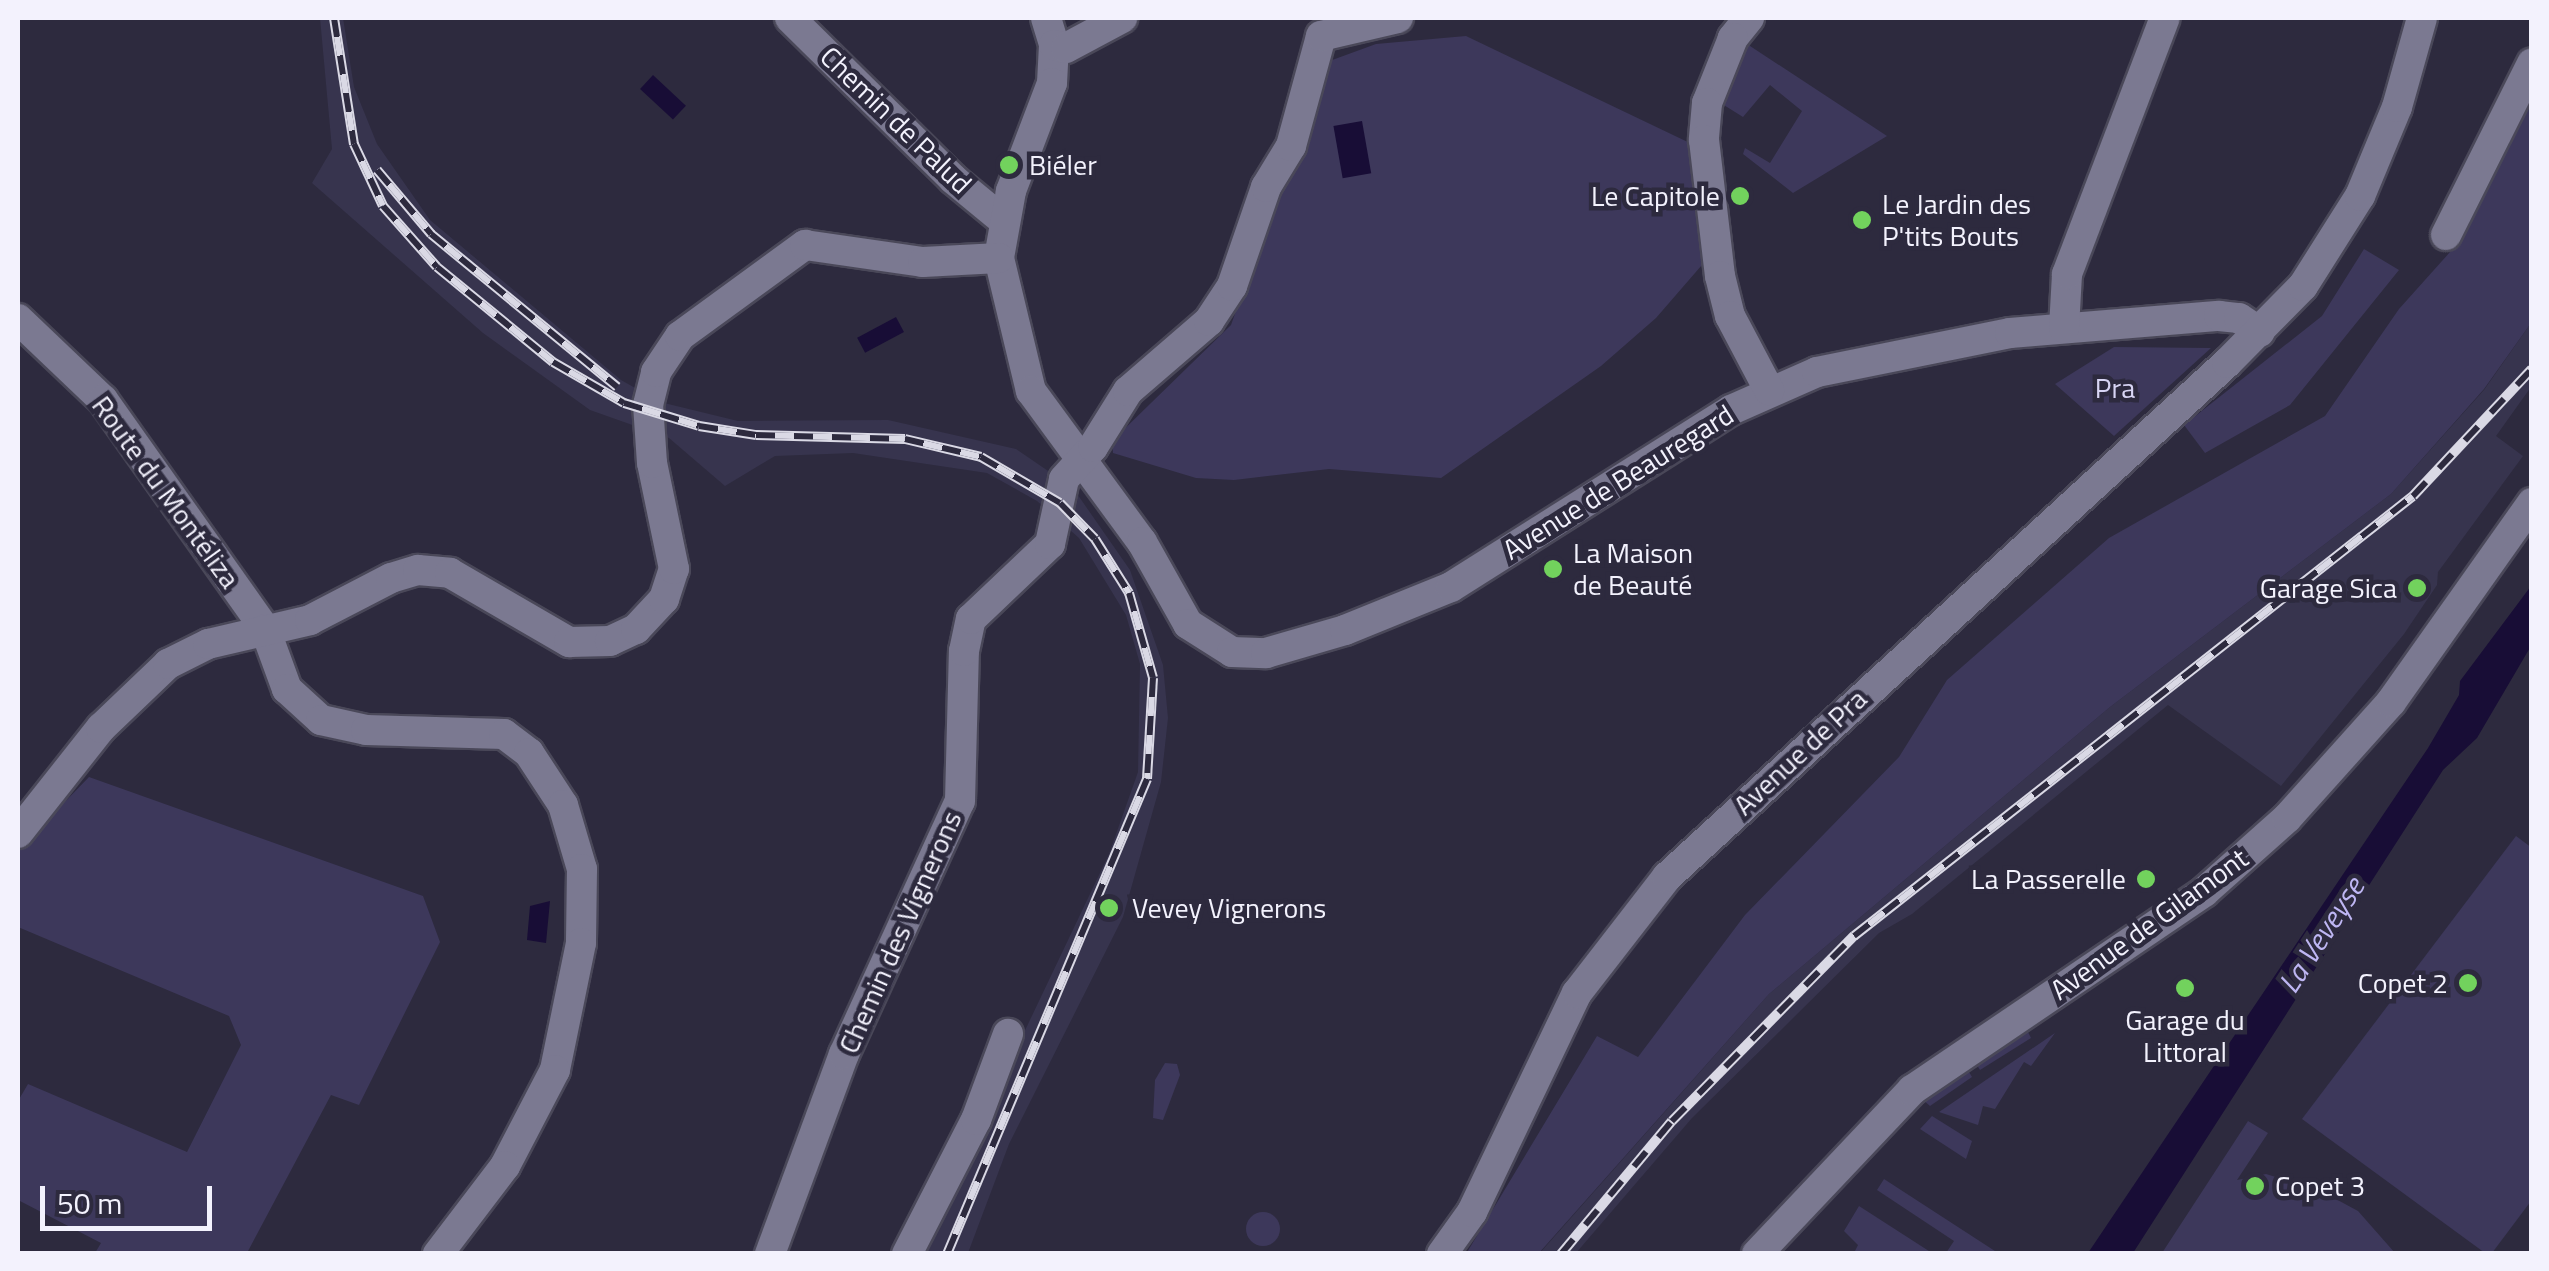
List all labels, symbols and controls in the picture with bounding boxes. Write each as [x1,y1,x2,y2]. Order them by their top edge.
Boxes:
street label: Chemin de Palud [814,40,978,200]
place label: Biéler [1029,148,1097,182]
marker: Biéler [998,154,1020,176]
place label: Le Capitole [1591,179,1720,213]
marker: Le Capitole [1729,185,1751,207]
place label: Le Jardin des P'tits Bouts [1882,187,2031,253]
marker: Le Jardin des P'tits Bouts [1851,209,1873,231]
park label: Pra [2095,371,2135,405]
street label: Route du Montéliza [85,389,247,595]
street label: Avenue de Beauregard [1497,397,1739,567]
place label: La Maison de Beauté [1573,536,1693,602]
marker: La Maison de Beauté [1542,558,1564,580]
place label: Garage Sica [2260,571,2397,605]
marker: Garage Sica [2406,577,2428,599]
street label: Avenue de Pra [1727,682,1873,822]
street label: Chemin des Vignerons [831,806,969,1058]
street label: Avenue de Gilamont [2044,841,2254,1007]
place label: La Passerelle [1971,862,2126,896]
marker: La Passerelle [2135,868,2157,890]
water label: La Veveyse [2270,871,2372,999]
place label: Vevey Vignerons [1132,891,1326,925]
marker: Vevey Vignerons [1096,895,1122,921]
place label: Copet 2 [2358,966,2448,1000]
marker: Copet 2 [2457,972,2479,994]
marker: Garage du Littoral [2174,977,2196,999]
place label: Garage du Littoral [2125,1003,2245,1069]
scale bar [45,1166,218,1228]
place label: Copet 3 [2275,1169,2365,1203]
marker: Copet 3 [2244,1175,2266,1197]
text: 50 m [57,1180,122,1226]

